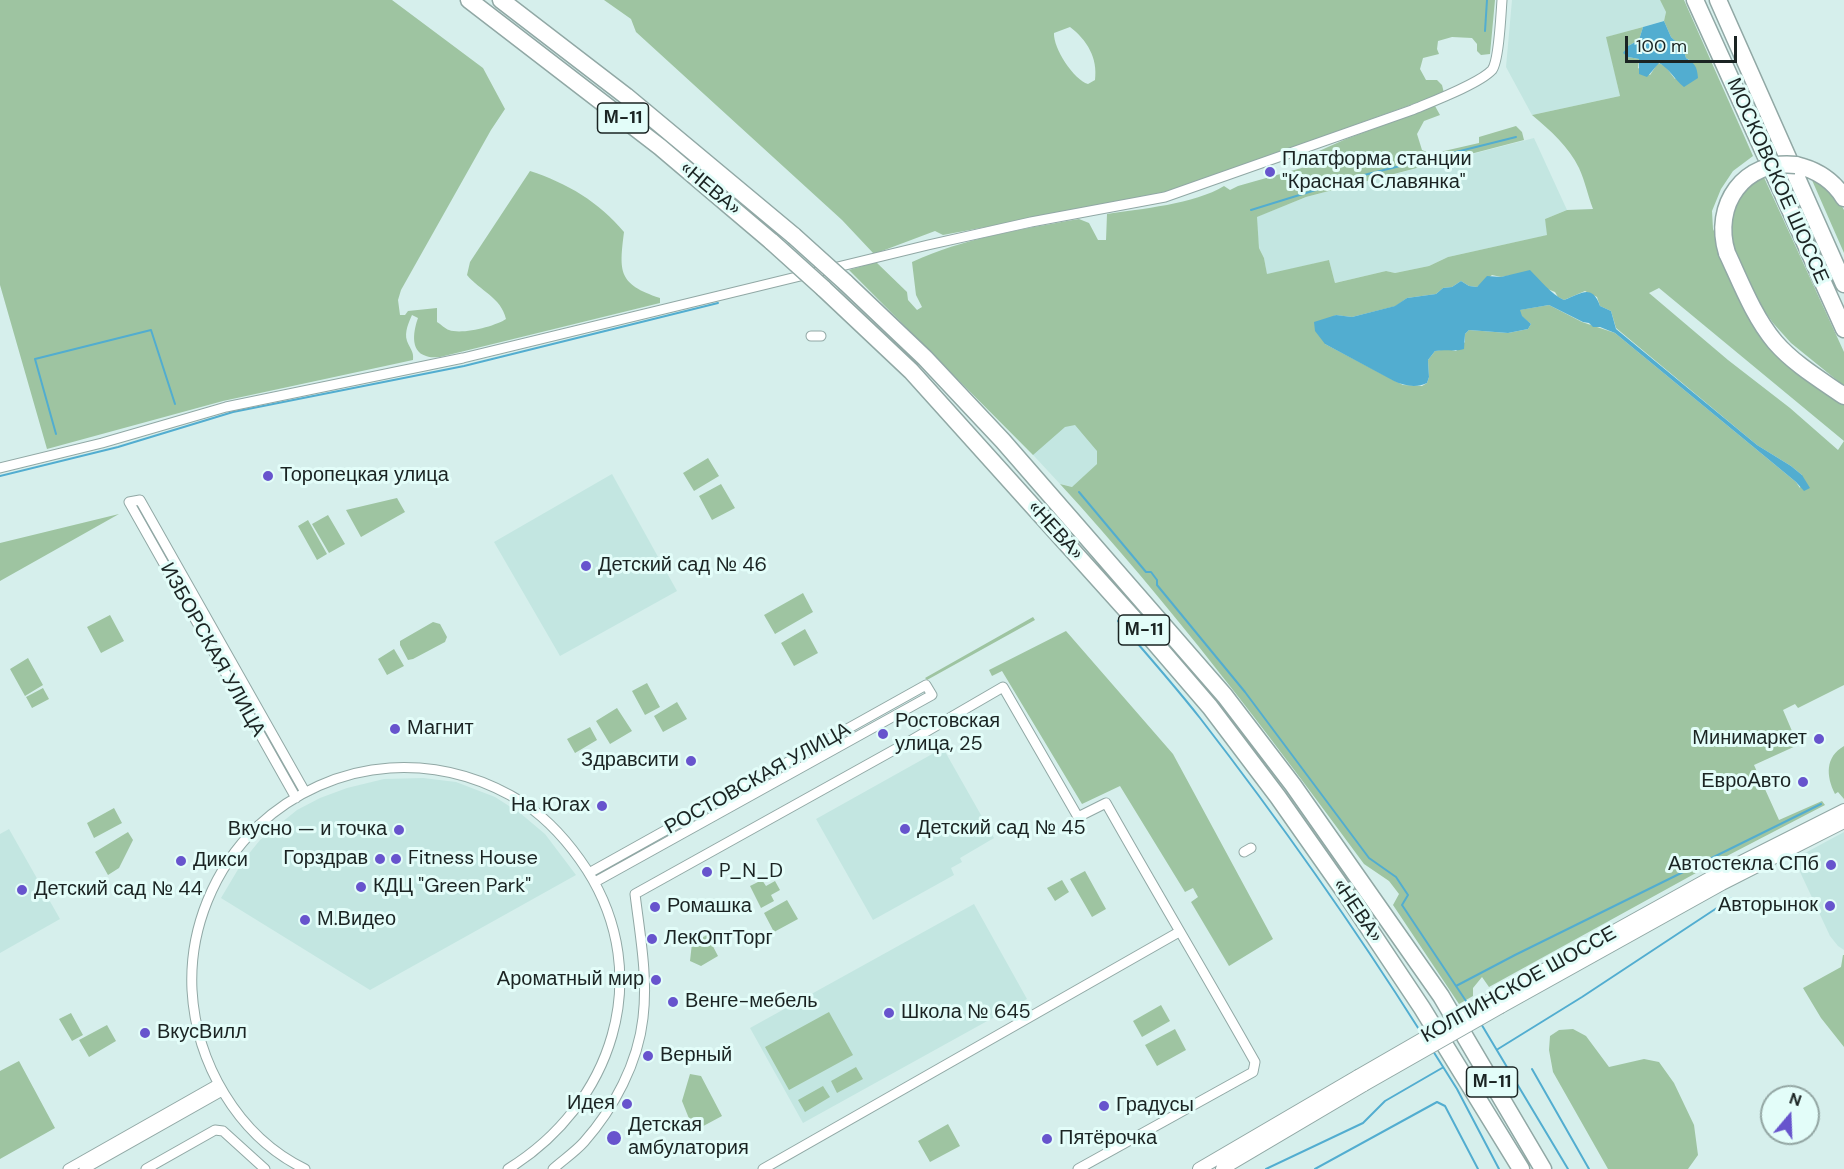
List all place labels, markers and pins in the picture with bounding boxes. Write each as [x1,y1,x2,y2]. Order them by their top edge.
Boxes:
place label: Платформа станции "Красная Славянка" [1282,148,1472,195]
marker: Платформа станции "Красная Славянка" [1263,165,1277,179]
place label: Торопецкая улица [280,464,449,488]
marker: Торопецкая улица [261,469,275,483]
place label: Детский сад № 46 [598,554,767,578]
marker: Детский сад № 46 [579,559,593,573]
place label: Ростовская улица, 25 [895,710,1000,757]
place label: Магнит [407,717,474,741]
marker: Магнит [388,722,402,736]
marker: Ростовская улица, 25 [876,727,890,741]
place label: Минимаркет [1692,727,1807,751]
marker: Минимаркет [1812,732,1826,746]
place label: Здравсити [581,749,679,773]
marker: Здравсити [684,754,698,768]
place label: ЕвроАвто [1701,770,1791,794]
marker: ЕвроАвто [1796,775,1810,789]
place label: На Югах [511,794,590,818]
marker: На Югах [595,799,609,813]
place label: Детский сад № 45 [917,817,1086,841]
place label: Вкусно — и точка [228,818,387,842]
marker: Детский сад № 45 [898,822,912,836]
marker: Вкусно — и точка [392,823,406,837]
place label: Горздрав [283,847,368,871]
place label: Fitness House [408,847,538,871]
place label: Дикси [193,849,248,873]
marker: Горздрав [373,852,387,866]
marker: Fitness House [389,852,403,866]
place label: Автостекла СПб [1668,853,1819,877]
marker: Дикси [174,854,188,868]
marker: Автостекла СПб [1824,858,1838,872]
place label: P_N_D [719,860,783,884]
marker: P_N_D [700,865,714,879]
place label: КДЦ "Green Park" [373,875,531,899]
place label: Детский сад № 44 [34,878,203,902]
marker: КДЦ "Green Park" [354,880,368,894]
marker: Детский сад № 44 [15,883,29,897]
place label: Авторынок [1718,894,1818,918]
place label: Ромашка [667,895,752,919]
marker: Авторынок [1823,899,1837,913]
marker: Ромашка [648,900,662,914]
place label: М.Видео [317,908,396,932]
marker: М.Видео [298,913,312,927]
place label: ЛекОптТорг [664,927,773,951]
marker: ЛекОптТорг [645,932,659,946]
place label: Ароматный мир [497,968,644,992]
marker: Ароматный мир [649,973,663,987]
place label: Венге-мебель [685,990,818,1014]
marker: Венге-мебель [666,995,680,1009]
place label: Школа № 645 [901,1001,1031,1025]
marker: Школа № 645 [882,1006,896,1020]
place label: ВкусВилл [157,1021,247,1045]
marker: ВкусВилл [138,1026,152,1040]
place label: Верный [660,1044,732,1068]
marker: Верный [641,1049,655,1063]
place label: Идея [567,1092,615,1116]
place label: Градусы [1116,1094,1194,1118]
marker: Идея [620,1097,634,1111]
marker: Градусы [1097,1099,1111,1113]
place label: Детская амбулатория [628,1114,749,1161]
place label: Пятёрочка [1059,1127,1157,1151]
marker: Детская амбулатория [605,1129,623,1147]
marker: Пятёрочка [1040,1132,1054,1146]

